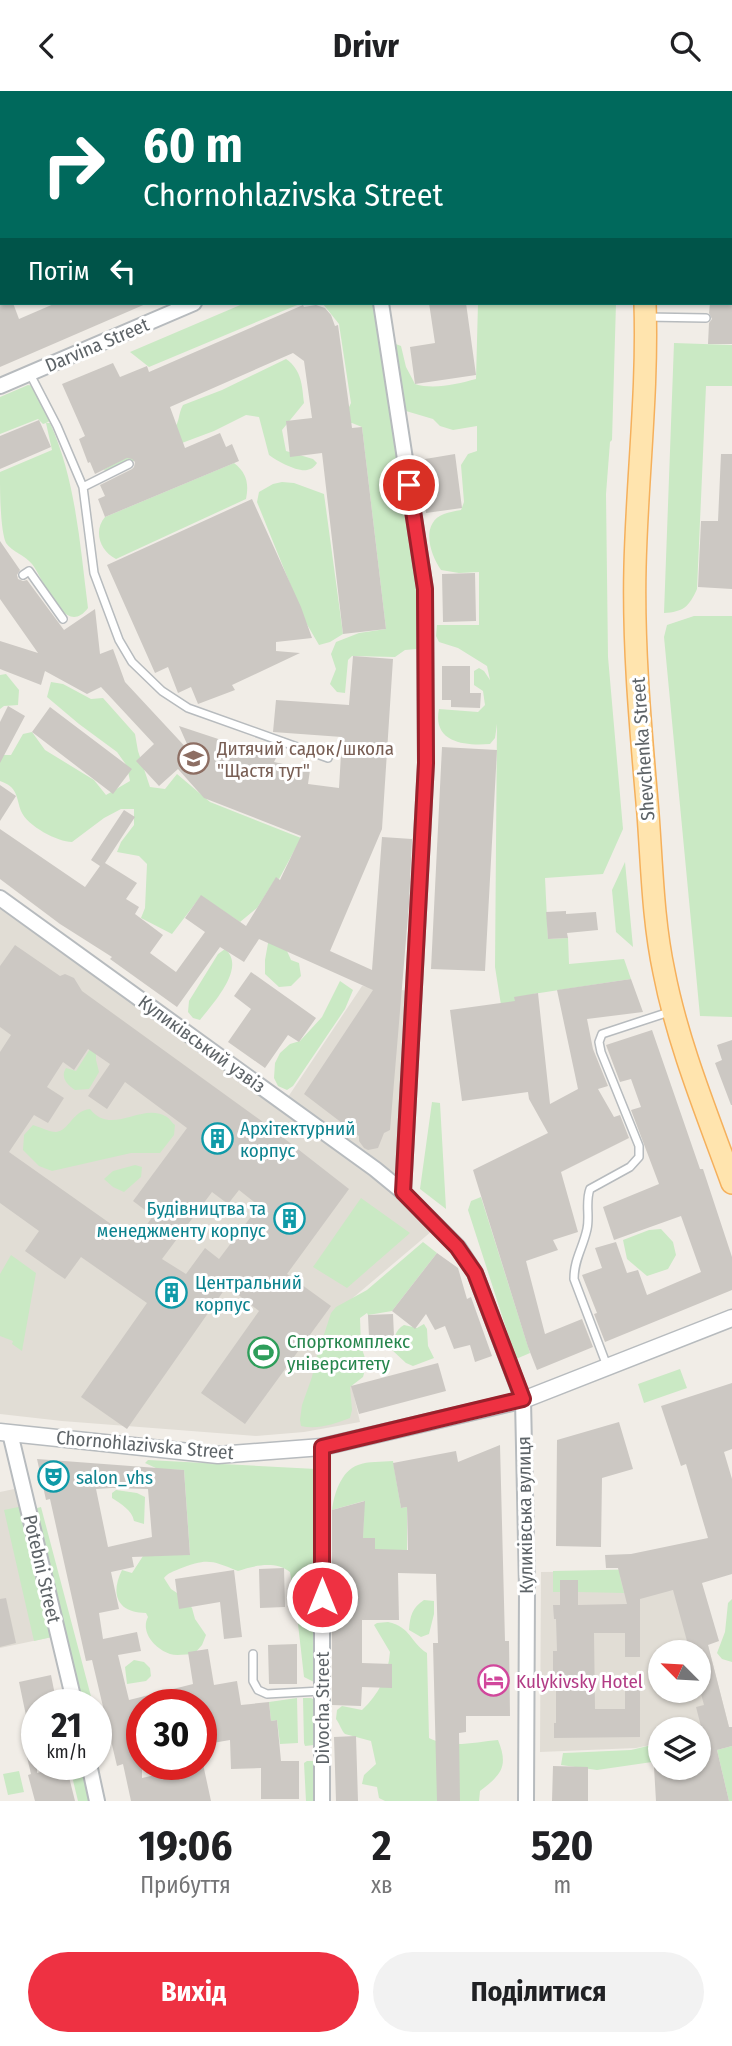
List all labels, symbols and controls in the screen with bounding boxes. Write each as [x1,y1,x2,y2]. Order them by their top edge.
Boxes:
icon: back [28,27,66,65]
text: Drivr [333,27,399,65]
icon: search [666,27,704,65]
text: 60 m [143,116,243,175]
icon: right [28,119,119,210]
text: Chornohlazivska Street [143,176,443,214]
icon: left [104,252,142,290]
text: Потім [28,256,90,287]
street label: Darvina Street [42,313,153,377]
pin [379,455,439,515]
icon: arrive [390,466,428,504]
street label: Shevchenka Street [626,676,659,822]
place label: Дитячий садок/школа "Щастя тут" [216,737,394,782]
school or university icon: Дитячий садок/школа "Щастя тут" [177,742,211,776]
street label: Куликівський узвіз [134,990,270,1098]
place label: Архітектурний корпус [240,1117,355,1162]
building icon: Архітектурний корпус [200,1122,234,1156]
place label: Будівництва та менеджменту корпус [97,1197,266,1242]
building icon: Будівництва та менеджменту корпус [272,1202,306,1236]
place label: Центральний корпус [195,1271,302,1316]
building icon: Центральний корпус [155,1276,189,1310]
place label: Спорткомплекс університету [287,1330,410,1375]
sports icon: Спорткомплекс університету [247,1335,281,1369]
street label: Chornohlazivska Street [55,1426,236,1464]
street label: Куликівська вулиця [512,1436,538,1594]
theatre icon: salon_vhs [36,1460,70,1494]
place label: salon_vhs [76,1466,153,1489]
street label: Potebni Street [18,1512,66,1626]
position arrow [285,1560,359,1634]
north arrow [648,1640,710,1703]
map controls [648,1640,711,1780]
street label: Divocha Street [311,1651,334,1764]
hotel icon: Kulykivsky Hotel [476,1664,510,1698]
place label: Kulykivsky Hotel [516,1670,643,1693]
speed limit sign: 30 [126,1689,217,1780]
text: 21 [51,1704,82,1746]
button: layers [648,1717,711,1780]
text: km/h [46,1741,87,1763]
text: 19:06 [138,1821,232,1871]
text: 2 [372,1821,391,1871]
text: 520 [531,1821,594,1871]
text: Прибуття [140,1871,231,1899]
text: хв [371,1871,393,1899]
text: m [553,1871,571,1899]
button: Вихід [28,1952,359,2032]
button: Поділитися [373,1952,704,2032]

